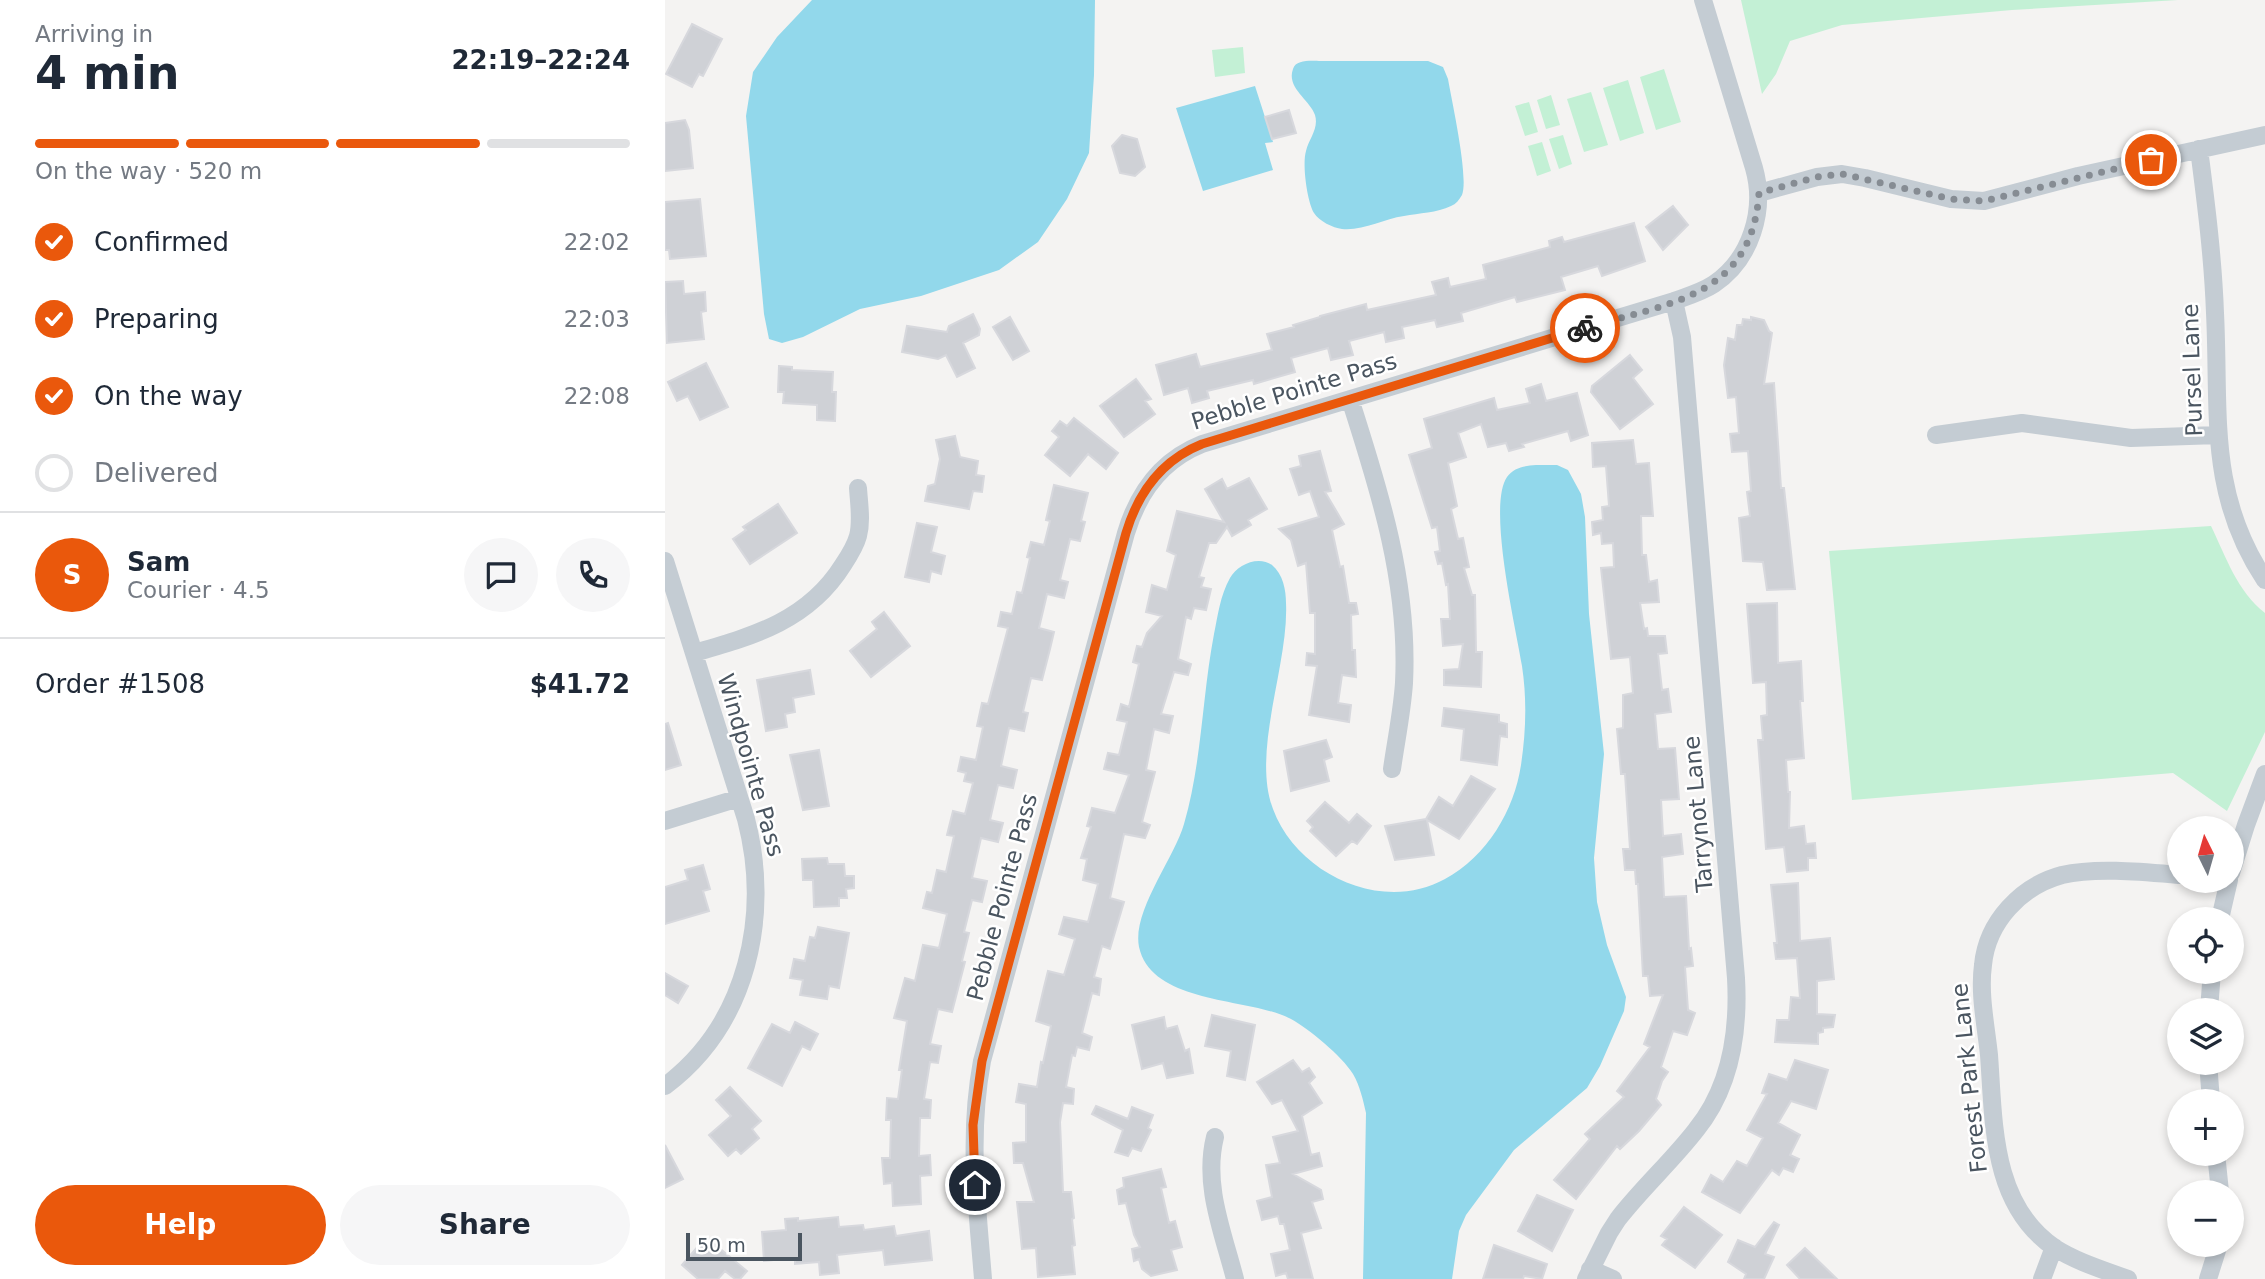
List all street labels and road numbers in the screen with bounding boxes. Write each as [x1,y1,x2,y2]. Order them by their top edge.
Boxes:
street label: Pursel Lane [2177,303,2207,437]
street label: Pebble Pointe Pass [1188,347,1400,435]
street label: Windpointe Pass [712,671,790,859]
street label: Tarrynot Lane [1678,735,1718,894]
street label: Pebble Pointe Pass [962,790,1042,1004]
street label: Forest Park Lane [1946,982,1992,1174]

